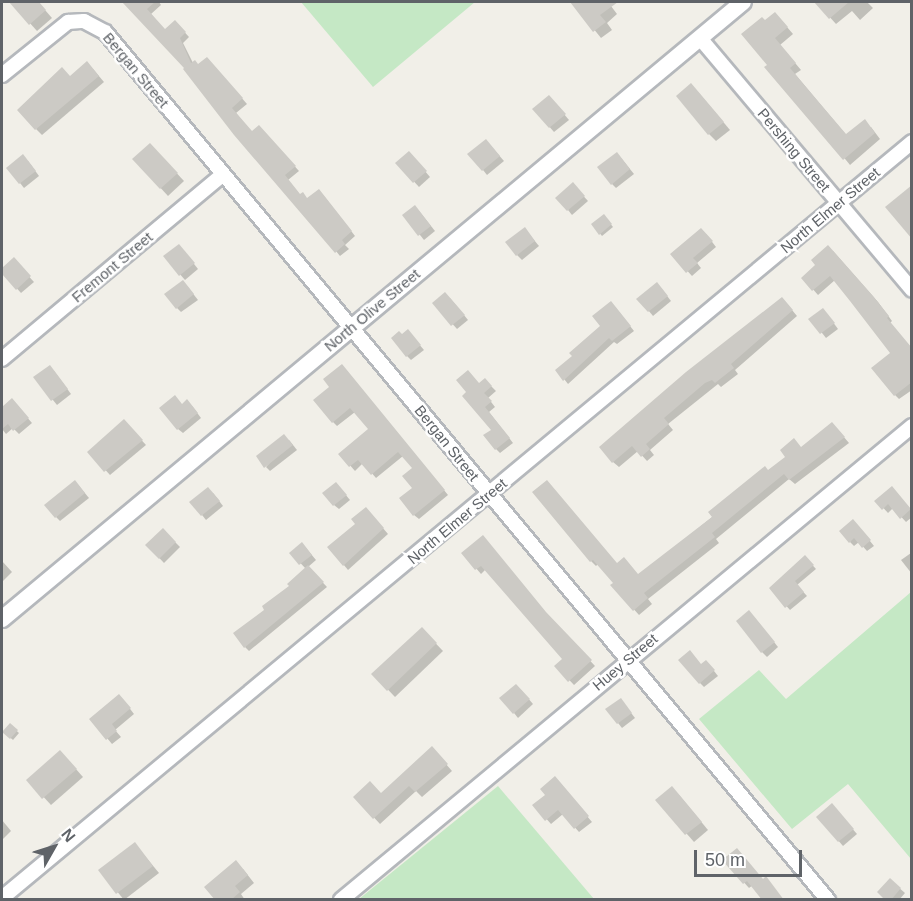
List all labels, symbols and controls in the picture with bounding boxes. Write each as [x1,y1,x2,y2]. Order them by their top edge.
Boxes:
street label: Bergan Street [99,29,173,111]
street label: Pershing Street [754,105,834,195]
street label: North Elmer Street [777,163,883,257]
street label: Fremont Street [68,228,156,306]
street label: North Olive Street [321,265,423,355]
street label: Bergan Street [411,401,483,485]
street label: North Elmer Street [404,474,510,568]
street label: Huey Street [589,630,661,694]
north arrow [24,817,84,877]
text: N [58,826,79,845]
scale bar [697,838,805,876]
text: 50 m [705,850,745,870]

